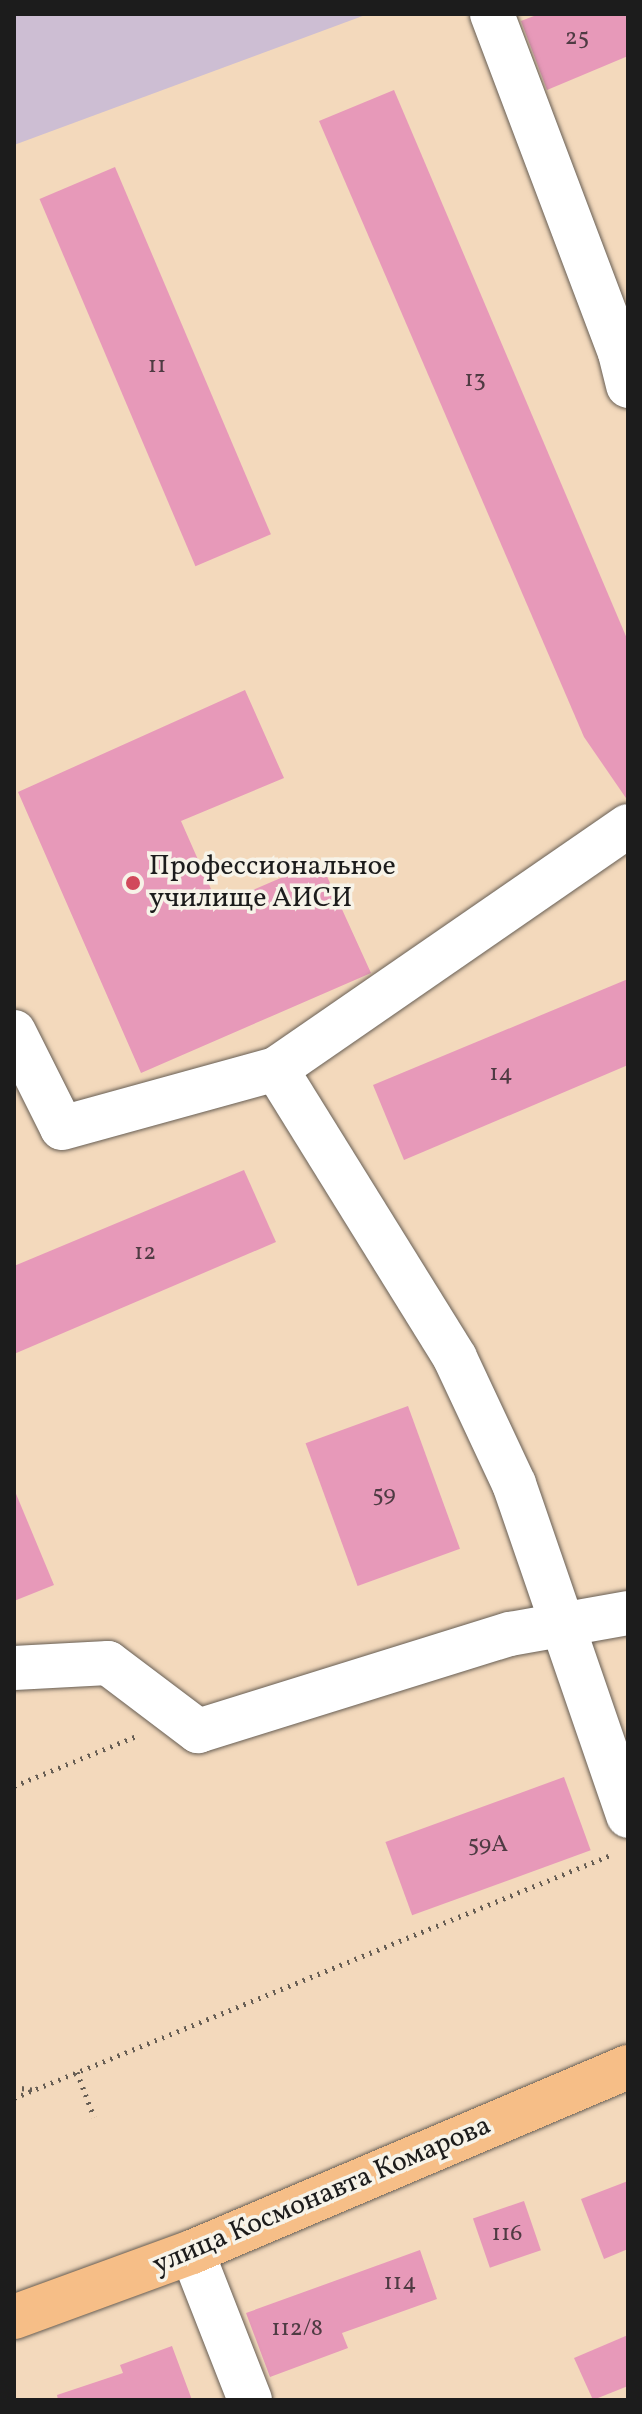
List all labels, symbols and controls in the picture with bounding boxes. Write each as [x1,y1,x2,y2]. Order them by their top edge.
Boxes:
house number: 25 [565,25,589,53]
house number: 11 [148,353,166,381]
house number: 13 [464,367,486,395]
place label: Профессиональное училище АИСИ [149,850,396,916]
marker: Профессиональное училище АИСИ [124,874,142,892]
house number: 14 [489,1061,513,1089]
house number: 12 [134,1240,156,1268]
house number: 59 [372,1482,396,1510]
house number: 59А [468,1832,508,1860]
street label: улица Космонавта Комарова [148,2109,496,2283]
house number: 116 [492,2221,522,2249]
house number: 114 [384,2270,416,2298]
house number: 112/8 [271,2316,323,2344]

